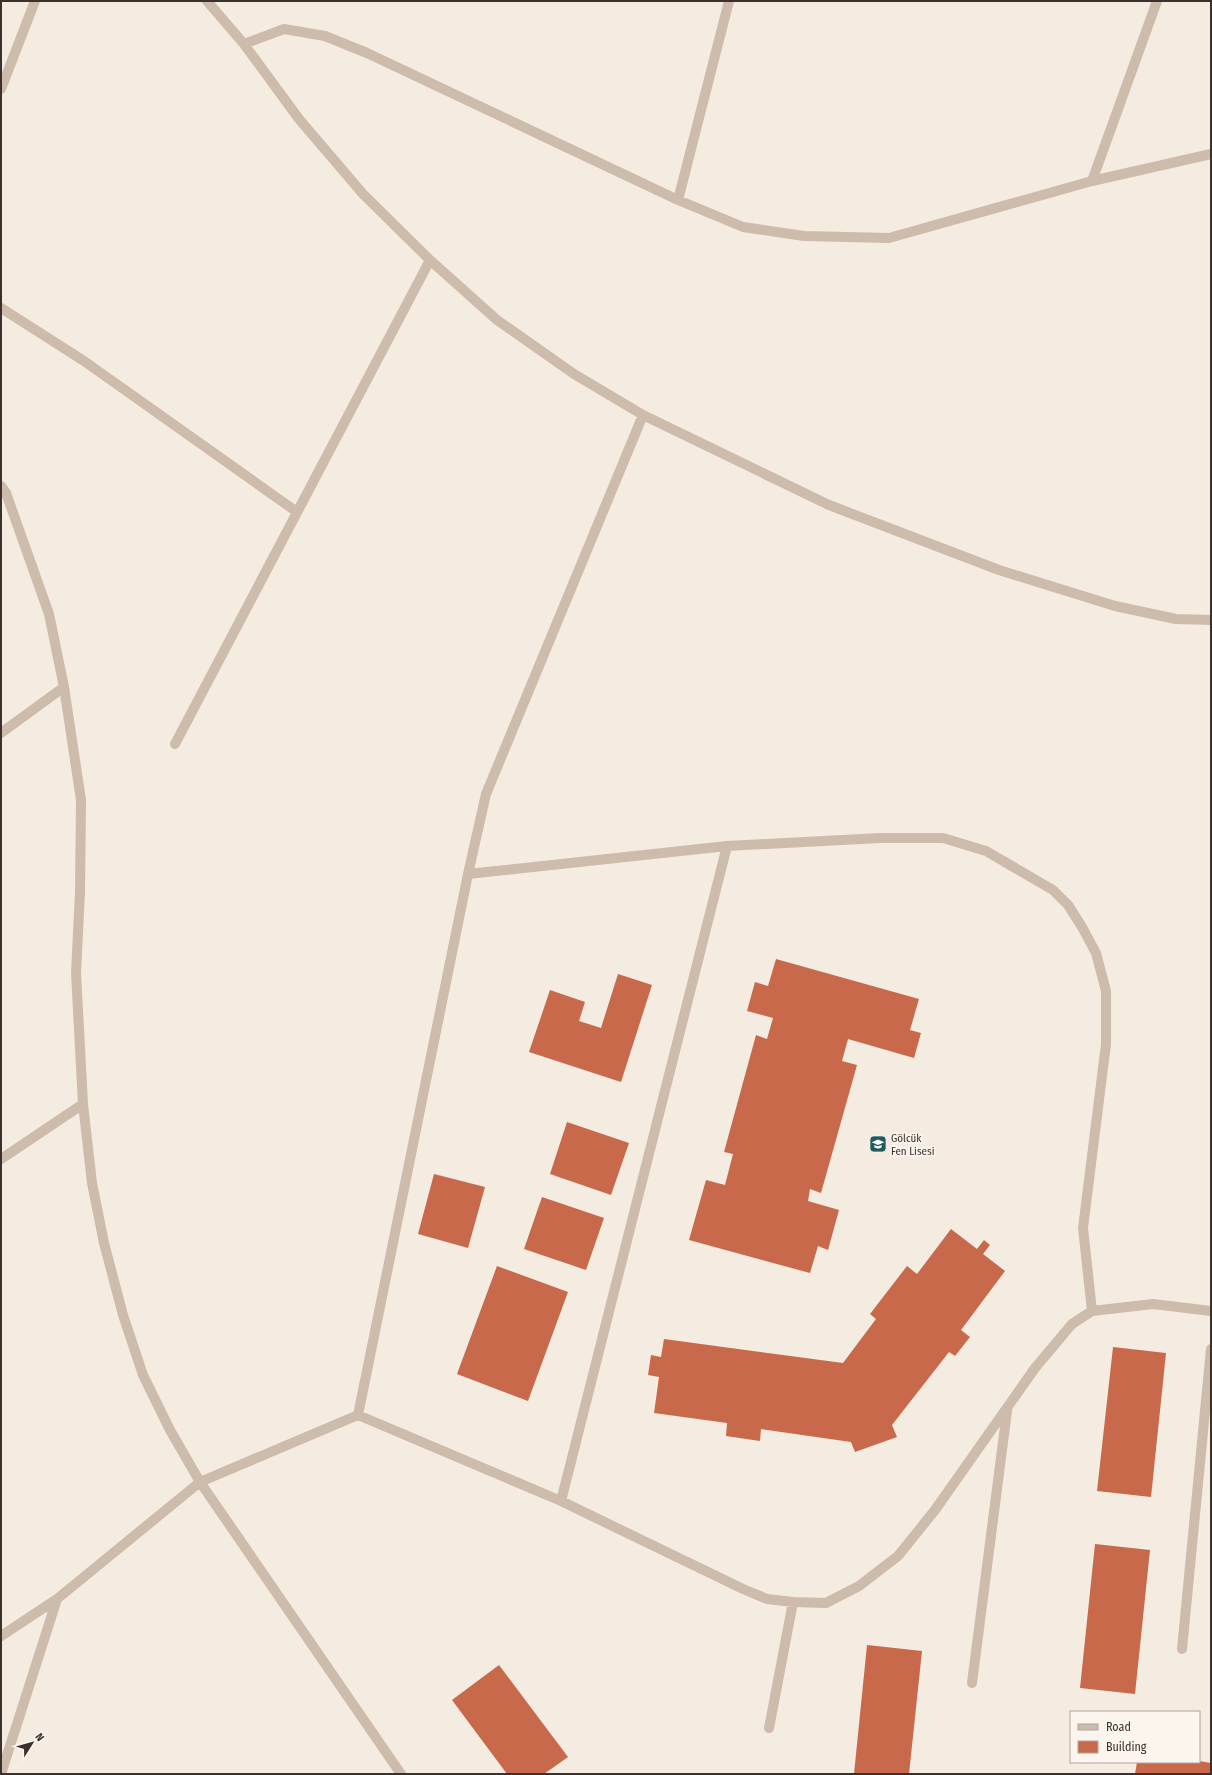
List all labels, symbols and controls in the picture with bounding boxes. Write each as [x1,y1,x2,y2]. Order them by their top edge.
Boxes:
place label: Gölcük Fen Lisesi [891,1132,935,1158]
school or university icon: Gölcük Fen Lisesi [868,1134,888,1154]
legend [1070,1711,1200,1763]
text: Road [1106,1720,1131,1734]
north arrow [12,1723,52,1763]
text: N [32,1731,47,1744]
text: Building [1106,1740,1147,1754]

